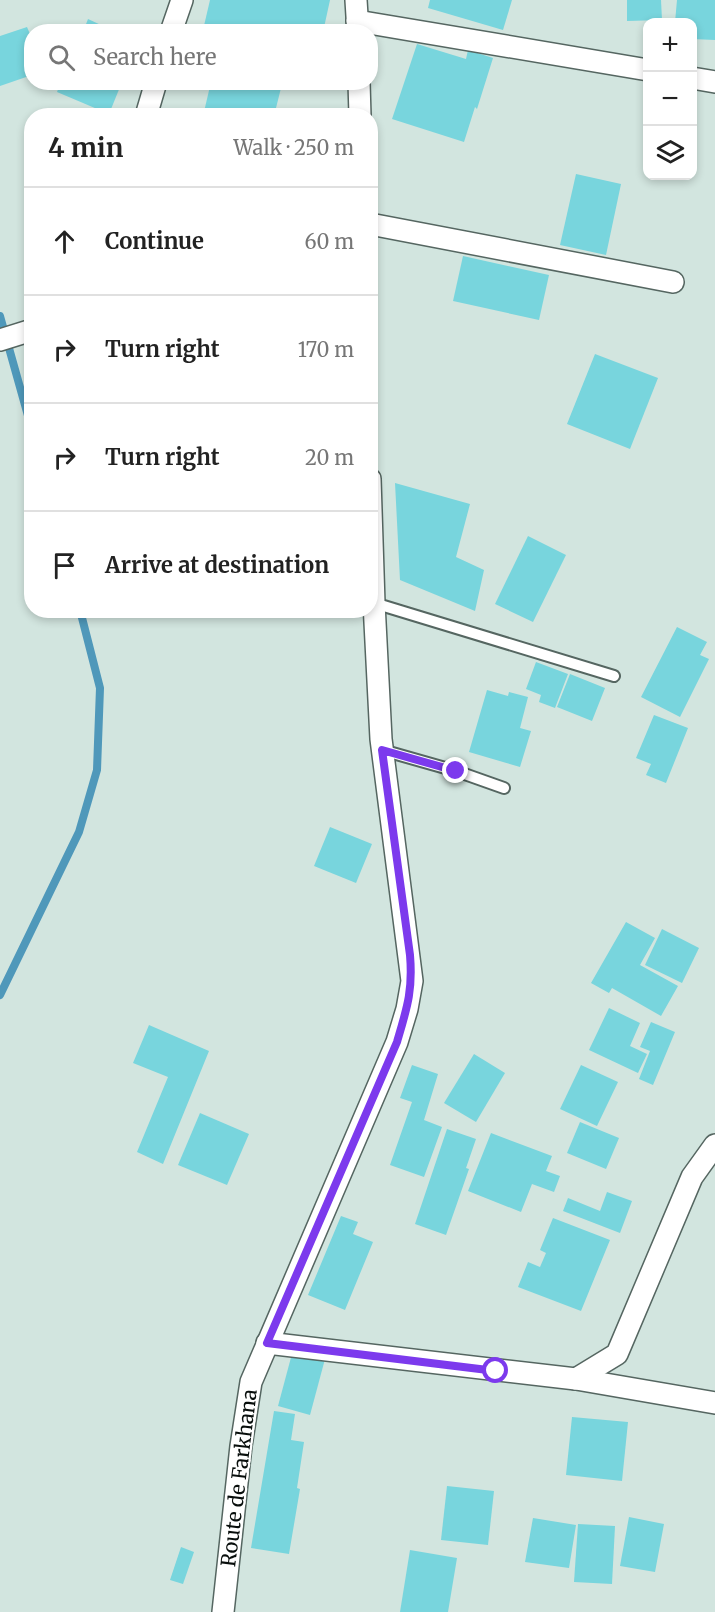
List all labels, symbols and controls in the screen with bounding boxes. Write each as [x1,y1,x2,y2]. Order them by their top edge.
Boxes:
map controls [643,18,697,180]
button: + [643,18,697,72]
search box [24,24,378,90]
icon: search [45,41,78,74]
text: Search here [93,43,216,71]
button: − [643,72,697,126]
button: layers [643,126,697,180]
text: 4 min [48,131,123,164]
text: Walk · 250 m [233,135,354,160]
icon: ahead [48,225,81,258]
text: Continue [105,227,204,255]
text: 60 m [304,229,354,254]
icon: right [48,333,81,366]
text: Turn right [105,335,219,363]
text: 170 m [298,337,354,362]
icon: right [48,441,81,474]
text: Turn right [105,443,219,471]
text: 20 m [305,445,354,470]
icon: arrive [48,549,81,582]
text: Arrive at destination [105,551,329,579]
route end [442,757,468,783]
route start [482,1357,508,1383]
street label: Route de Farkhana [215,1387,262,1568]

